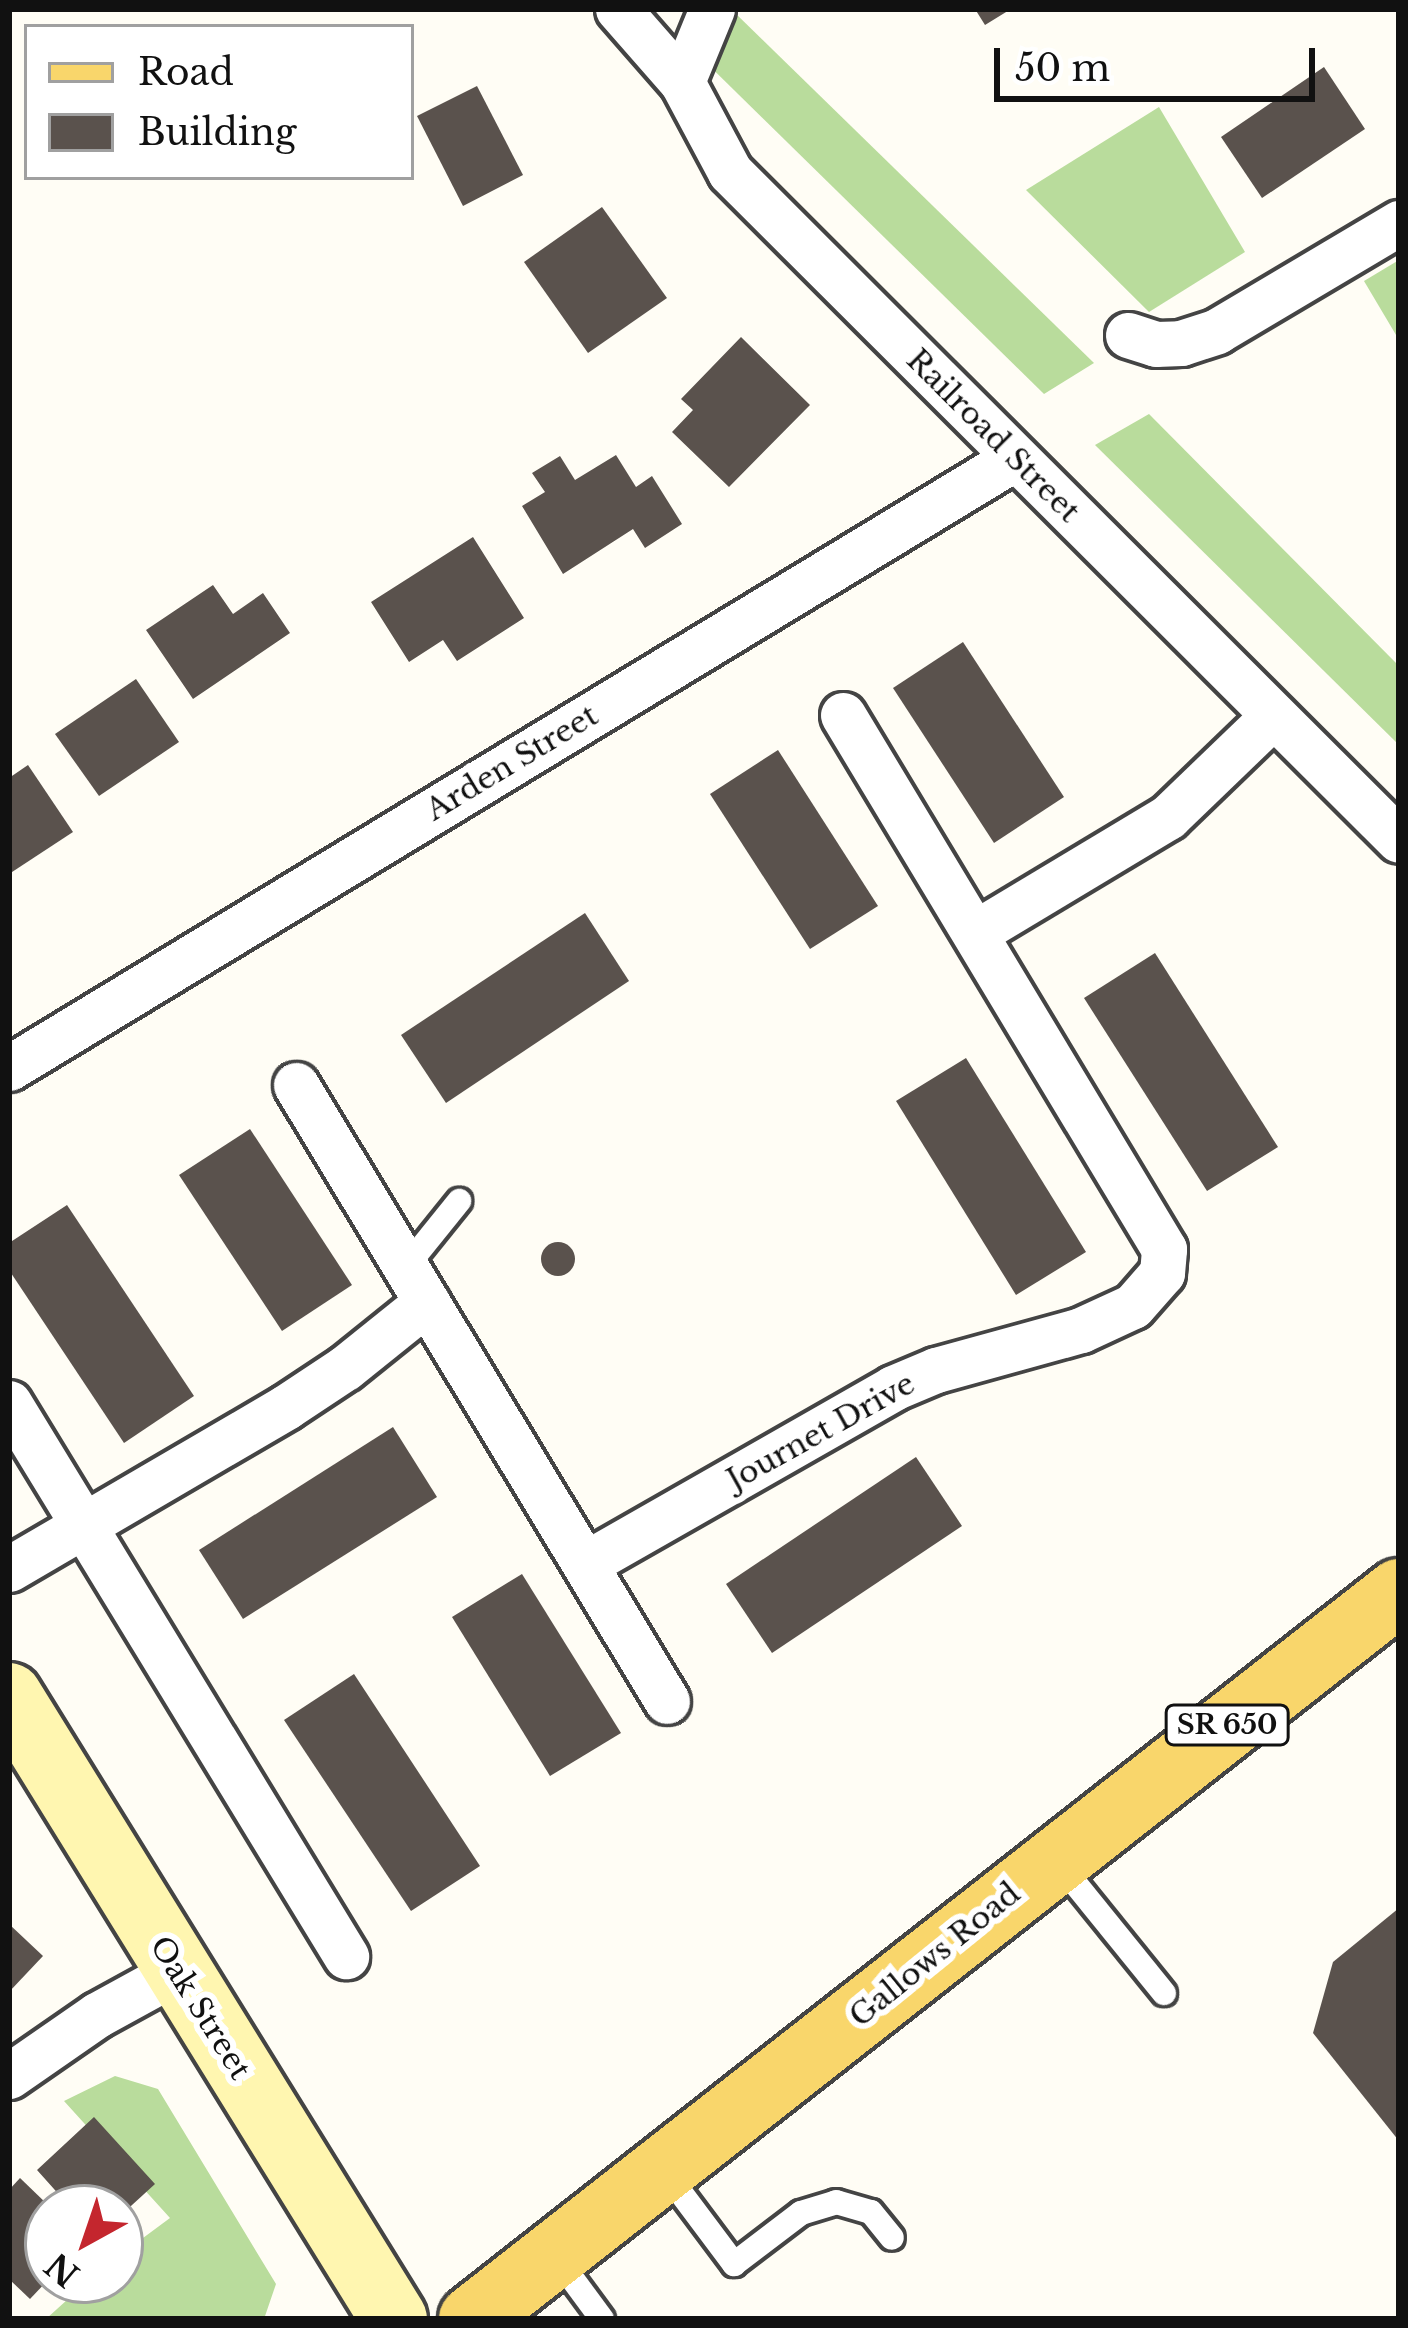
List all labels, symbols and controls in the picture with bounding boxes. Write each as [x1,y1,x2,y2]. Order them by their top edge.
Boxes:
legend [24,24,414,180]
scale bar [1000,24,1321,98]
text: 50 m [1015,46,1110,91]
text: Road [138,50,234,95]
text: Building [138,110,296,155]
street label: Railroad Street [899,342,1087,530]
street label: Arden Street [420,698,604,828]
street label: Journet Drive [721,1366,921,1498]
road number: SR 650 [1164,1704,1290,1746]
street label: Gallows Road [843,1875,1027,2035]
street label: Oak Street [142,1930,258,2086]
north arrow [24,2184,144,2304]
text: N [37,2244,88,2295]

